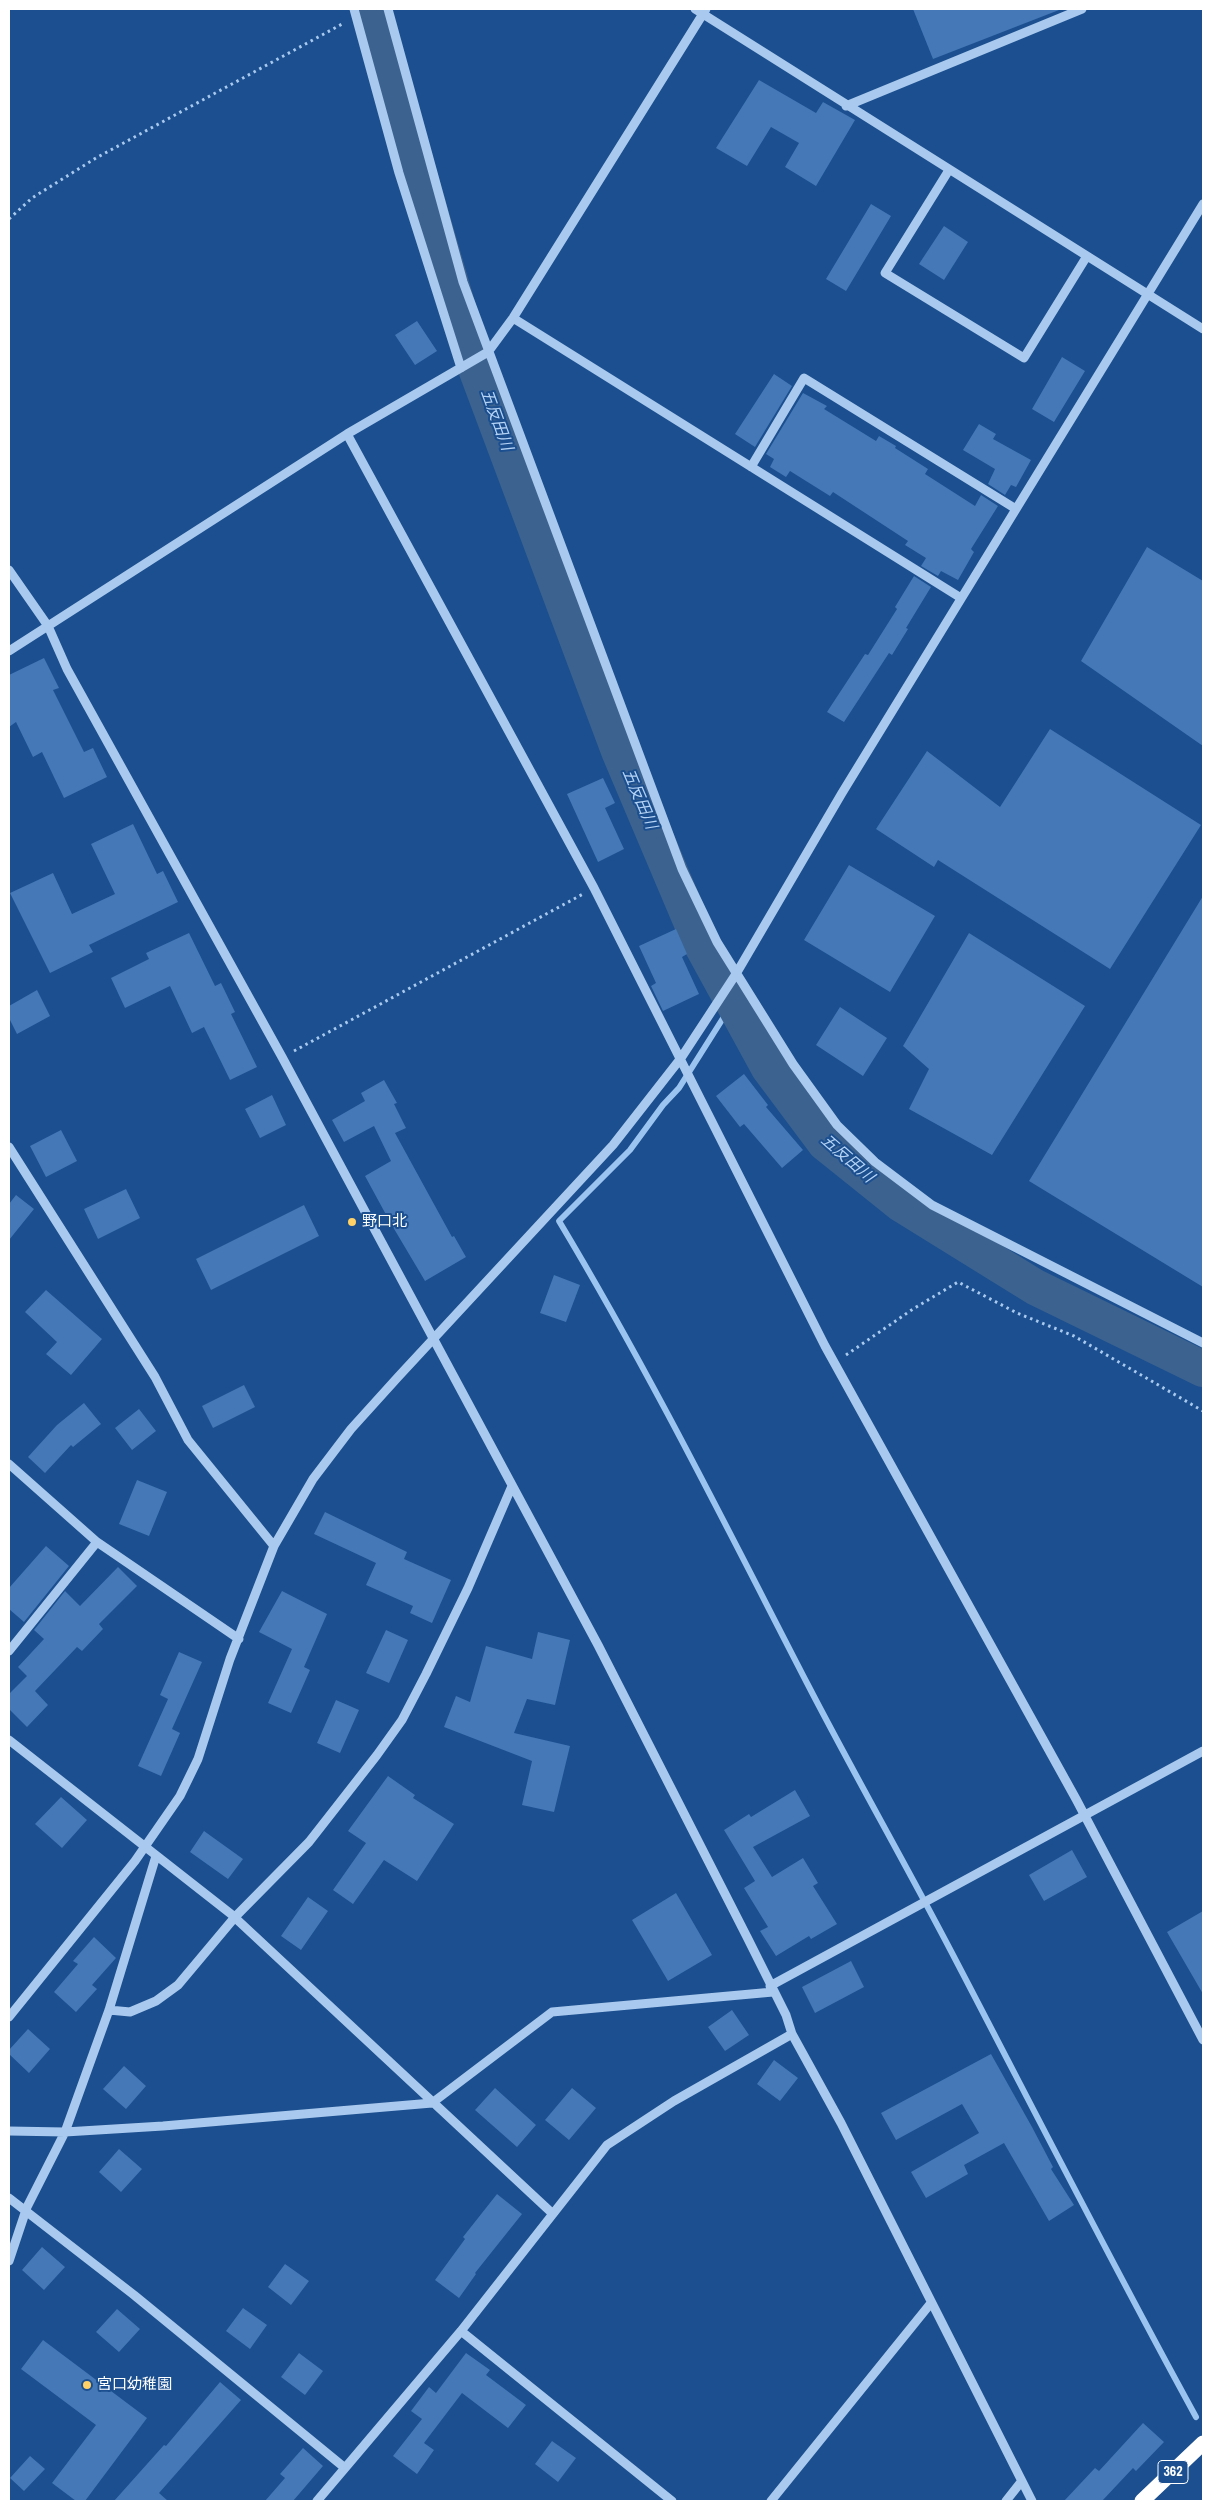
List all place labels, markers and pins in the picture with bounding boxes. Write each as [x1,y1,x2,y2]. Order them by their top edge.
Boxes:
place label: 野口北 [362,1213,407,1231]
marker: 野口北 [346,1216,358,1228]
place label: 宮口幼稚園 [97,2376,172,2394]
marker: 宮口幼稚園 [81,2379,93,2391]

